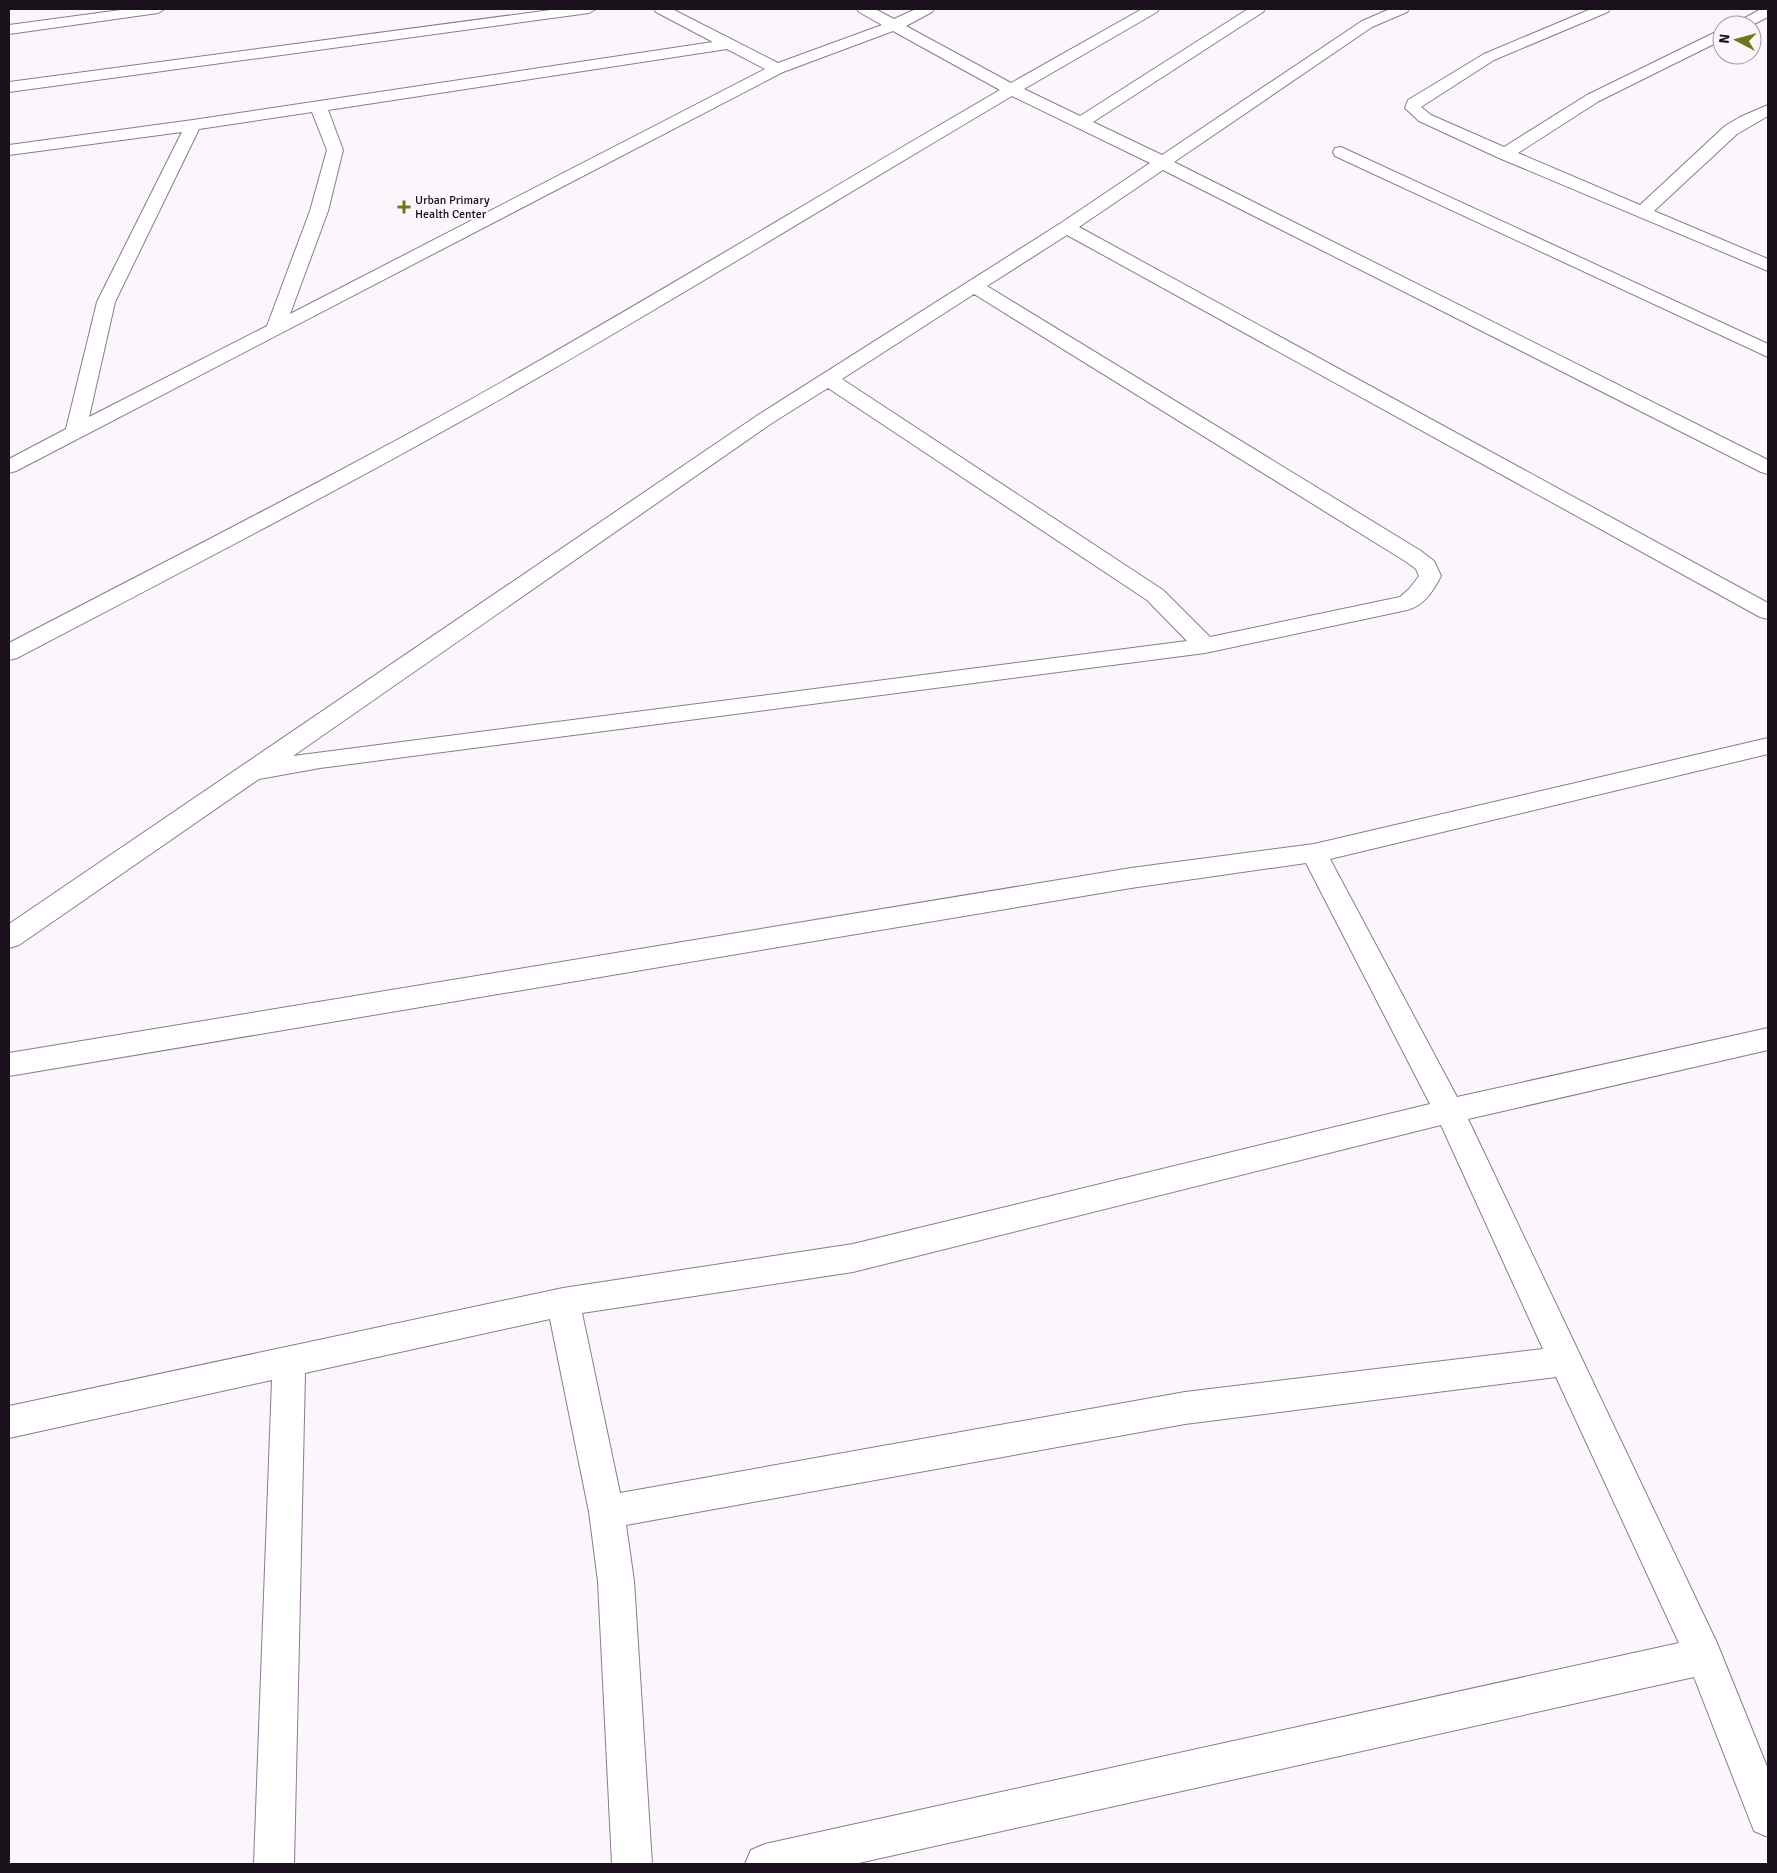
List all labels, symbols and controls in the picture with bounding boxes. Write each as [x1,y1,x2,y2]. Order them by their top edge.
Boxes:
north arrow [1712,15,1762,65]
text: N [1716,33,1734,44]
place label: Urban Primary Health Center [415,193,490,222]
marker: Urban Primary Health Center [397,200,411,214]

